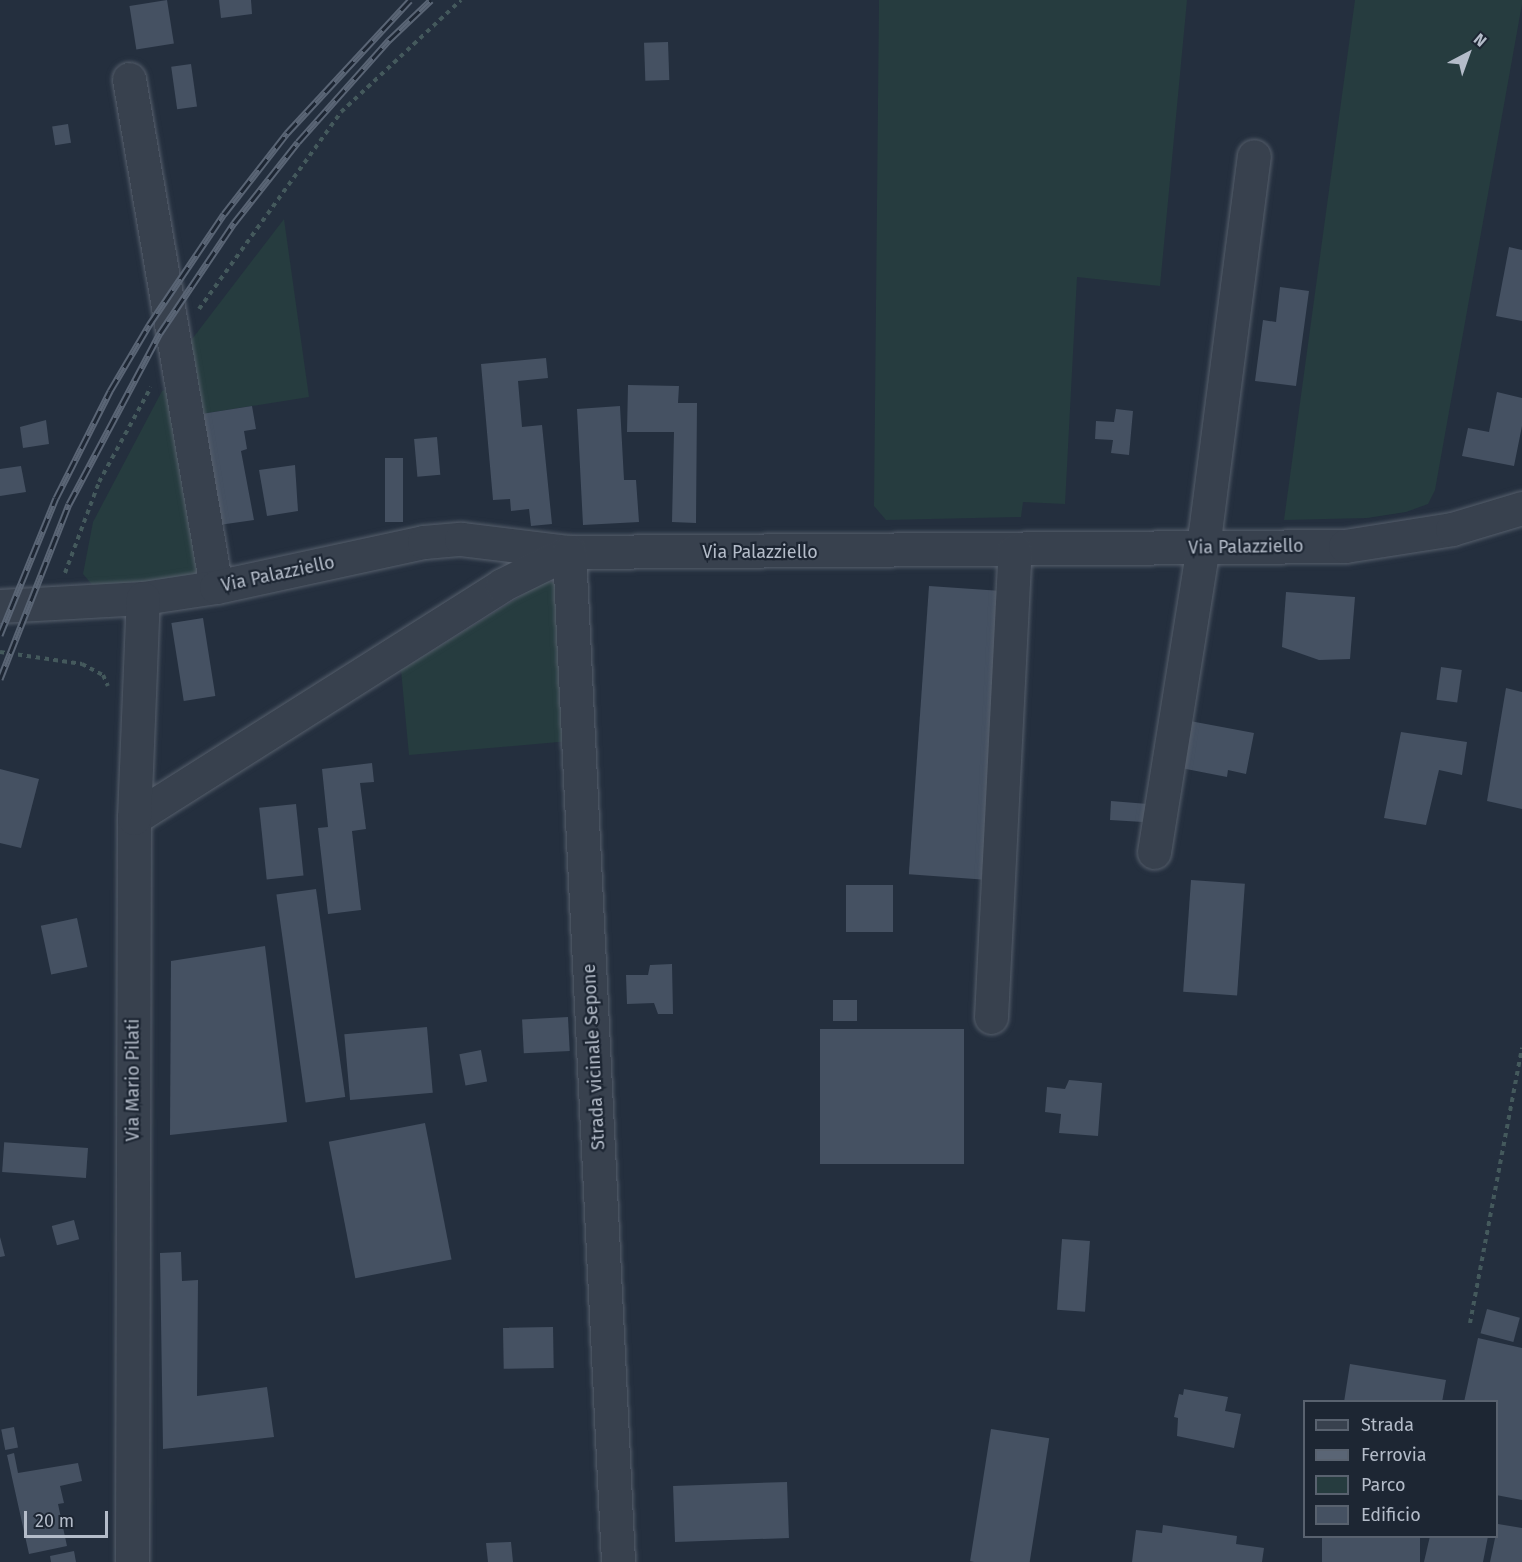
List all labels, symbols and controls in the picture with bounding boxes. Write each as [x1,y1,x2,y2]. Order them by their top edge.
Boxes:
north arrow [1438,24,1498,84]
text: N [1470,29,1490,51]
street label: Via Palazziello [1188,535,1304,559]
street label: Via Palazziello [702,541,818,563]
street label: Via Palazziello [219,551,337,597]
street label: Strada vicinale Sepone [578,963,610,1151]
street label: Via Mario Pilati [122,1019,144,1141]
legend [1303,1400,1498,1538]
text: Strada [1361,1414,1414,1436]
text: Ferrovia [1361,1444,1427,1466]
text: Parco [1361,1474,1405,1496]
scale bar [27,1499,111,1537]
text: Edificio [1361,1504,1421,1526]
text: 20 m [35,1510,74,1532]

